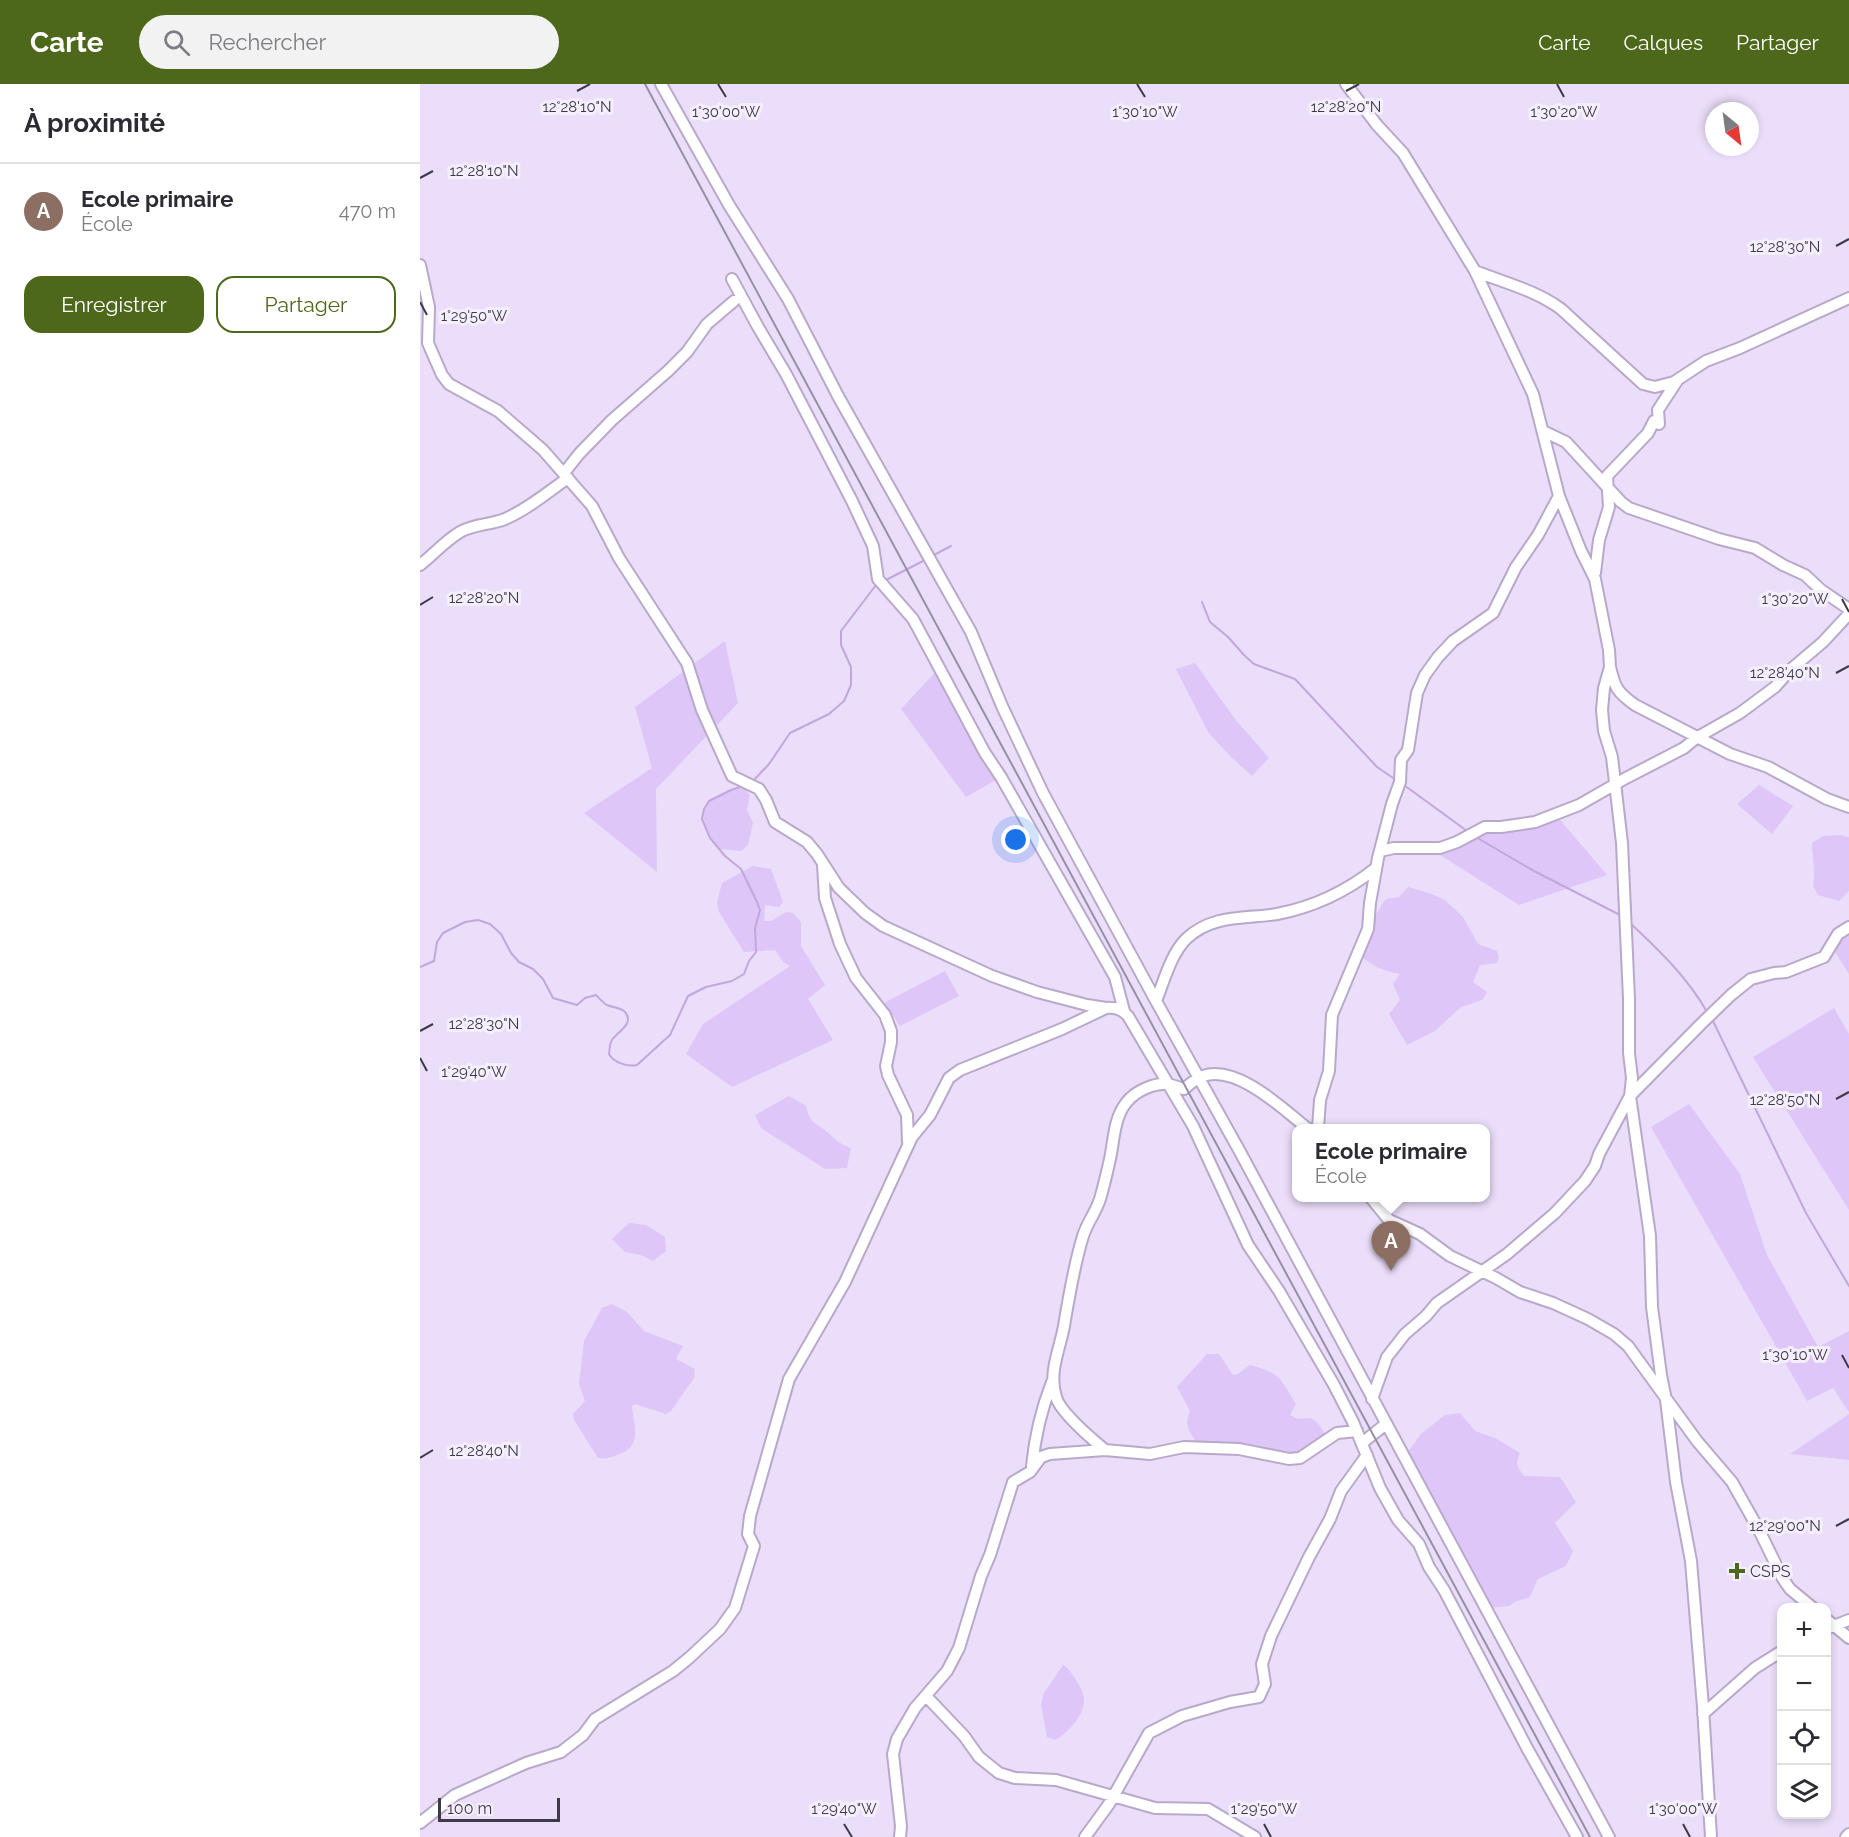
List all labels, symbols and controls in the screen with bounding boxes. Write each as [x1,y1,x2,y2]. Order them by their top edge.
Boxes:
search box [139,15,559,69]
text: Carte [30,26,103,59]
icon: search [160,26,193,59]
text: Rechercher [208,29,326,55]
text: Carte [1538,30,1591,55]
text: Calques [1624,30,1703,55]
text: Partager [1736,30,1819,55]
text: 12°28'10"N [542,98,612,116]
text: 12°28'20"N [1311,98,1381,116]
north arrow [1705,102,1759,156]
text: 1°30'00"W [692,103,760,121]
text: 1°30'10"W [1112,103,1178,121]
text: 1°30'20"W [1531,103,1598,121]
text: À proximité [24,108,165,138]
text: 12°28'10"N [449,162,519,180]
text: Ecole primaire [81,186,233,212]
text: A [37,199,50,223]
text: 470 m [339,199,396,223]
text: École [81,212,133,236]
text: 12°28'30"N [1750,238,1820,256]
button: Enregistrer [24,276,204,333]
button: Partager [216,276,396,333]
text: 1°29'50"W [441,307,508,325]
text: 12°28'20"N [449,589,519,607]
text: 1°30'20"W [1762,590,1829,608]
text: 12°28'40"N [1750,664,1820,682]
your location [1001,825,1030,854]
text: 12°28'30"N [449,1015,519,1033]
text: 1°29'40"W [441,1063,507,1081]
text: 12°28'50"N [1750,1091,1820,1109]
popup [1292,1124,1490,1202]
text: Ecole primaire [1315,1138,1467,1164]
text: École [1315,1164,1367,1188]
pin: A [1372,1222,1410,1271]
text: 1°30'10"W [1762,1346,1828,1364]
text: 12°28'40"N [449,1442,519,1460]
text: 12°29'00"N [1749,1517,1821,1535]
marker: CSPS [1728,1562,1746,1580]
place label: CSPS [1750,1562,1791,1581]
map controls [1777,1603,1831,1819]
button: + [1777,1603,1831,1657]
button: − [1777,1657,1831,1711]
button: locate [1777,1711,1831,1765]
button: layers [1777,1765,1831,1819]
scale bar [438,1795,560,1822]
text: 100 m [447,1799,492,1818]
text: 1°29'40"W [811,1800,877,1818]
text: 1°29'50"W [1231,1800,1298,1818]
text: 1°30'00"W [1649,1800,1717,1818]

